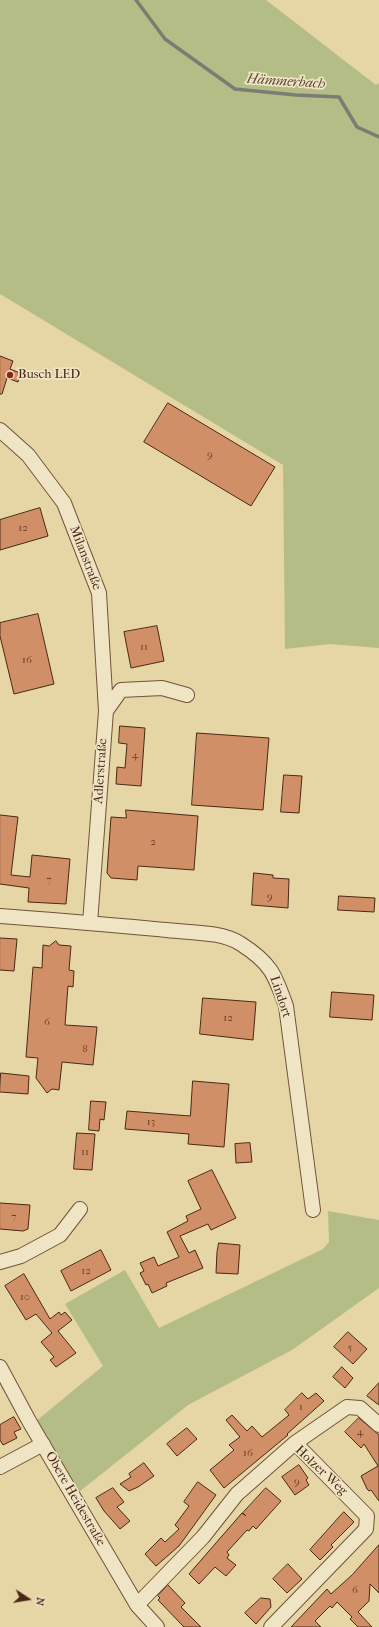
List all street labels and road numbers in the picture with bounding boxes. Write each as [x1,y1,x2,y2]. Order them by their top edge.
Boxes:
street label: Milanstraße [66,524,104,592]
street label: Adlerstraße [91,738,111,804]
street label: Lindort [266,974,294,1020]
street label: Holzer Weg [292,1443,350,1499]
street label: Obere Heidestraße [42,1449,108,1549]

